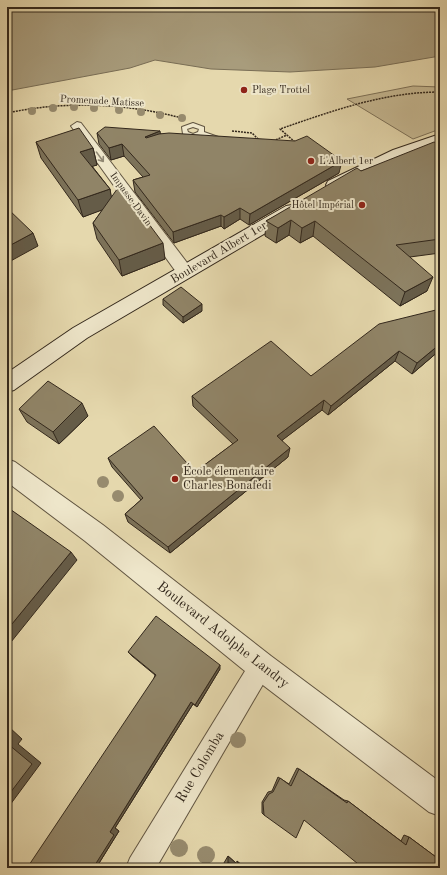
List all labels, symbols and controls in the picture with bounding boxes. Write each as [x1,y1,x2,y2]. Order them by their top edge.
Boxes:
marker: Plage Trottel [239,85,249,95]
place label: Plage Trottel [252,85,310,95]
street label: Promenade Matisse [60,94,145,108]
one-way arrow [96,151,105,162]
marker: L'Albert 1er [306,156,316,166]
place label: L'Albert 1er [319,156,373,166]
street label: Impasse Davin [108,170,154,228]
place label: Hôtel Impérial [291,200,354,210]
marker: Hôtel Impérial [357,200,367,210]
street label: Boulevard Albert 1er [169,220,269,286]
place label: École élementaire Charles Bonafedi [183,463,275,492]
marker: École élementaire Charles Bonafedi [170,474,180,484]
street label: Boulevard Adolphe Landry [154,579,292,691]
street label: Rue Colomba [173,729,227,805]

